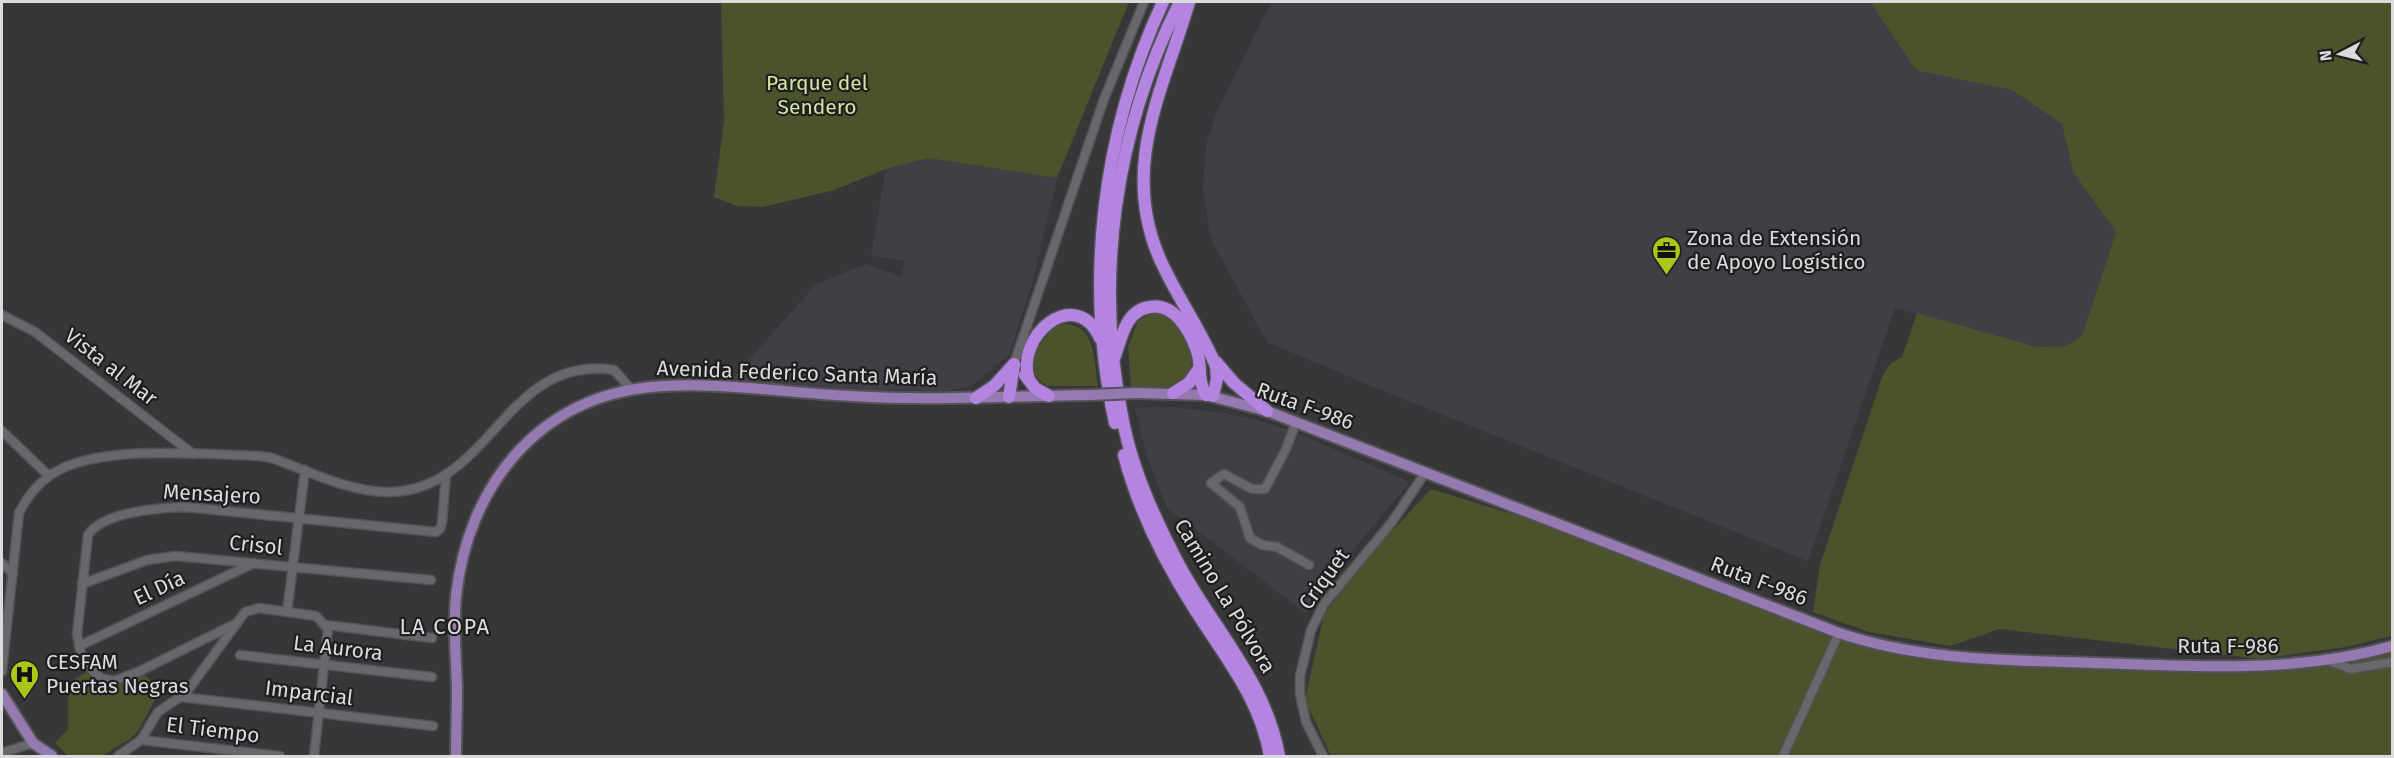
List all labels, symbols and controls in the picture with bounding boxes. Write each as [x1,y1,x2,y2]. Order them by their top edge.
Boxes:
north arrow [2310,24,2370,84]
text: N [2316,49,2336,62]
park label: Parque del Sendero [766,70,868,120]
place label: Zona de Extensión de Apoyo Logístico [1687,225,1866,275]
office icon: Zona de Extensión de Apoyo Logístico [1650,234,1682,276]
street label: Vista al Mar [59,323,163,411]
street label: Avenida Federico Santa María [656,355,938,391]
street label: Ruta F-986 [1253,376,1357,436]
street label: Mensajero [162,478,262,510]
street label: Camino La Pólvora [1169,514,1281,678]
street label: Crisol [228,529,284,561]
street label: Criquet [1293,543,1355,615]
street label: Ruta F-986 [1707,551,1811,611]
street label: El Día [129,565,189,611]
district label: LA COPA [399,613,491,640]
street label: La Aurora [292,630,384,666]
street label: Ruta F-986 [2177,633,2279,659]
place label: CESFAM Puertas Negras [46,649,189,699]
hospital icon: CESFAM Puertas Negras [9,658,41,700]
street label: Imparcial [263,675,355,711]
street label: El Tiempo [165,711,261,749]

